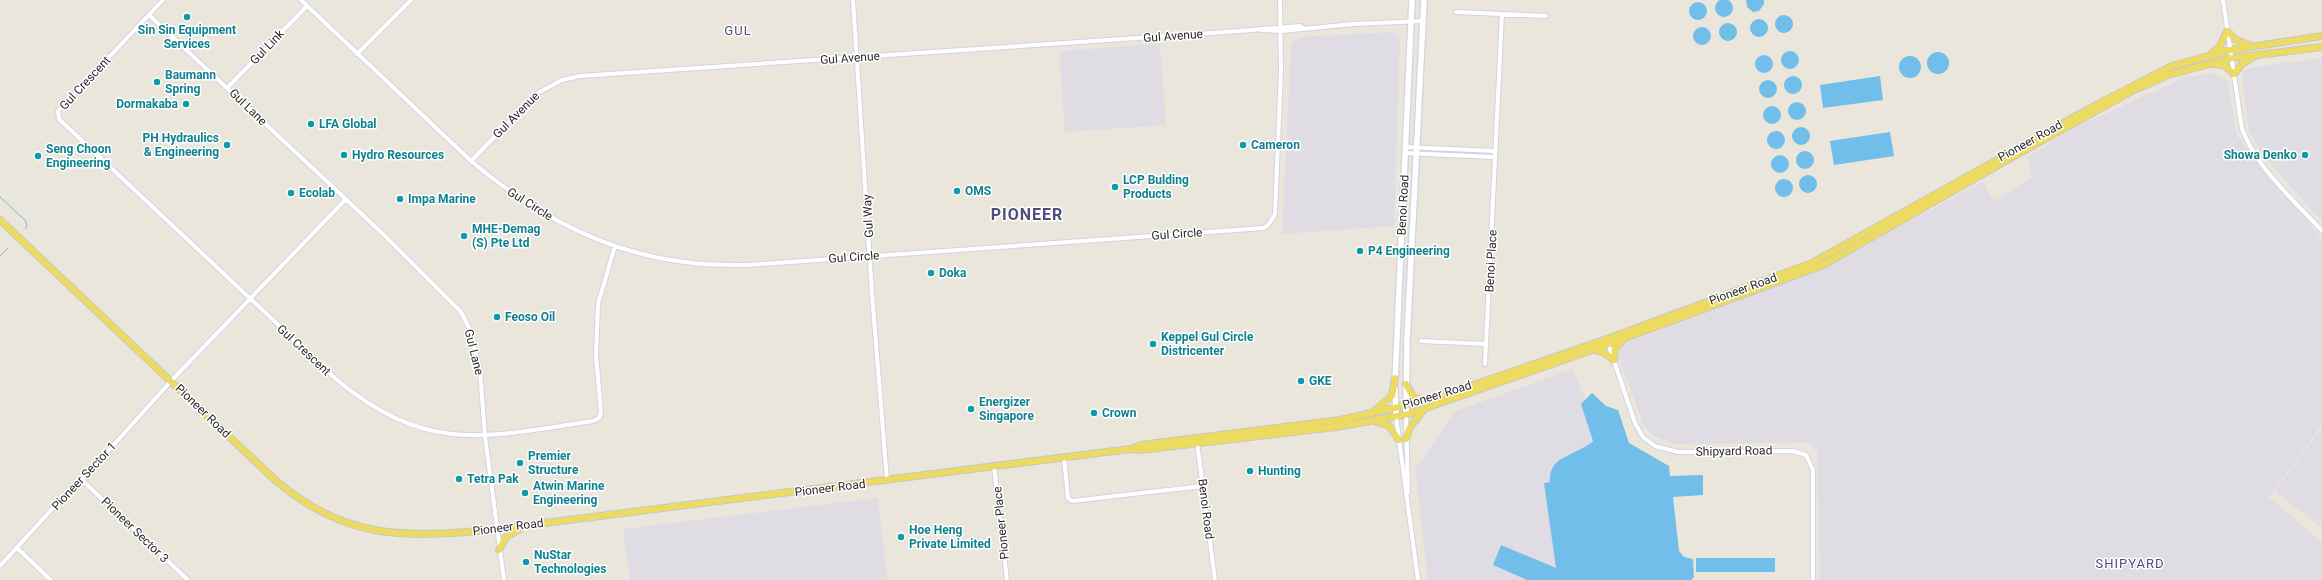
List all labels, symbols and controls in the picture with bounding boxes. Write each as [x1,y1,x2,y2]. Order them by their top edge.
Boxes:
marker: Sin Sin Equipment Services [182,12,192,22]
place label: Sin Sin Equipment Services [138,23,236,51]
district label: GUL [724,23,752,38]
street label: Gul Link [247,26,288,67]
street label: Gul Avenue [1143,27,1203,45]
street label: Gul Avenue [820,49,880,67]
street label: Gul Crescent [57,53,113,113]
place label: Baumann Spring [165,68,216,96]
marker: Baumann Spring [152,77,162,87]
street label: Gul Lane [226,86,270,128]
street label: Gul Avenue [490,89,542,141]
place label: Dormakaba [116,97,179,111]
marker: Dormakaba [181,99,191,109]
place label: LFA Global [319,117,377,131]
street label: Pioneer Road [1995,118,2065,164]
marker: LFA Global [306,119,316,129]
place label: PH Hydraulics & Engineering [143,131,219,159]
place label: Cameron [1251,138,1300,152]
marker: PH Hydraulics & Engineering [222,140,232,150]
marker: Cameron [1238,140,1248,150]
place label: Seng Choon Engineering [46,142,112,170]
place label: Hydro Resources [352,148,444,162]
place label: Showa Denko [2224,148,2297,162]
marker: Hydro Resources [339,150,349,160]
marker: Showa Denko [2300,150,2310,160]
marker: Seng Choon Engineering [33,151,43,161]
place label: LCP Bulding Products [1123,173,1189,201]
street label: Benoi Road [1394,174,1412,236]
marker: LCP Bulding Products [1110,182,1120,192]
place label: OMS [965,184,991,198]
street label: Gul Circle [505,185,555,223]
place label: Ecolab [299,186,335,200]
marker: OMS [952,186,962,196]
marker: Ecolab [286,188,296,198]
place label: Impa Marine [408,192,476,206]
marker: Impa Marine [395,194,405,204]
street label: Gul Way [860,194,876,238]
district label: PIONEER [991,205,1063,224]
place label: MHE-Demag (S) Pte Ltd [472,222,541,250]
street label: Gul Circle [1151,225,1203,243]
street label: Benoi Place [1482,229,1500,293]
marker: MHE-Demag (S) Pte Ltd [459,231,469,241]
place label: P4 Engineering [1368,244,1450,258]
marker: P4 Engineering [1355,246,1365,256]
street label: Gul Circle [828,248,880,266]
place label: Doka [939,266,967,280]
marker: Doka [926,268,936,278]
street label: Pioneer Road [1707,270,1779,308]
place label: Feoso Oil [505,310,555,324]
marker: Feoso Oil [492,312,502,322]
street label: Gul Crescent [274,322,334,378]
street label: Gul Lane [462,328,486,376]
place label: Keppel Gul Circle Districenter [1161,330,1254,358]
marker: Keppel Gul Circle Districenter [1148,339,1158,349]
place label: GKE [1309,374,1332,388]
marker: GKE [1296,376,1306,386]
street label: Pioneer Road [1401,378,1473,412]
street label: Pioneer Road [173,381,233,441]
place label: Energizer Singapore [979,395,1034,423]
marker: Energizer Singapore [966,404,976,414]
place label: Crown [1102,406,1137,420]
marker: Crown [1089,408,1099,418]
street label: Pioneer Sector 1 [49,439,119,513]
street label: Shipyard Road [1696,443,1772,459]
place label: Premier Structure [528,449,579,477]
marker: Premier Structure [515,458,525,468]
place label: Hunting [1258,464,1301,478]
marker: Hunting [1245,466,1255,476]
place label: Tetra Pak [467,472,519,486]
marker: Tetra Pak [454,474,464,484]
street label: Pioneer Road [794,477,866,499]
street label: Benoi Road [1195,478,1217,540]
place label: Atwin Marine Engineering [533,479,605,507]
street label: Pioneer Place [990,486,1012,560]
marker: Atwin Marine Engineering [520,488,530,498]
street label: Pioneer Sector 3 [99,494,171,566]
street label: Pioneer Road [472,516,544,538]
place label: Hoe Heng Private Limited [909,523,991,551]
marker: Hoe Heng Private Limited [896,532,906,542]
place label: NuStar Technologies [534,548,606,576]
district label: SHIPYARD [2096,556,2164,571]
marker: NuStar Technologies [521,557,531,567]

